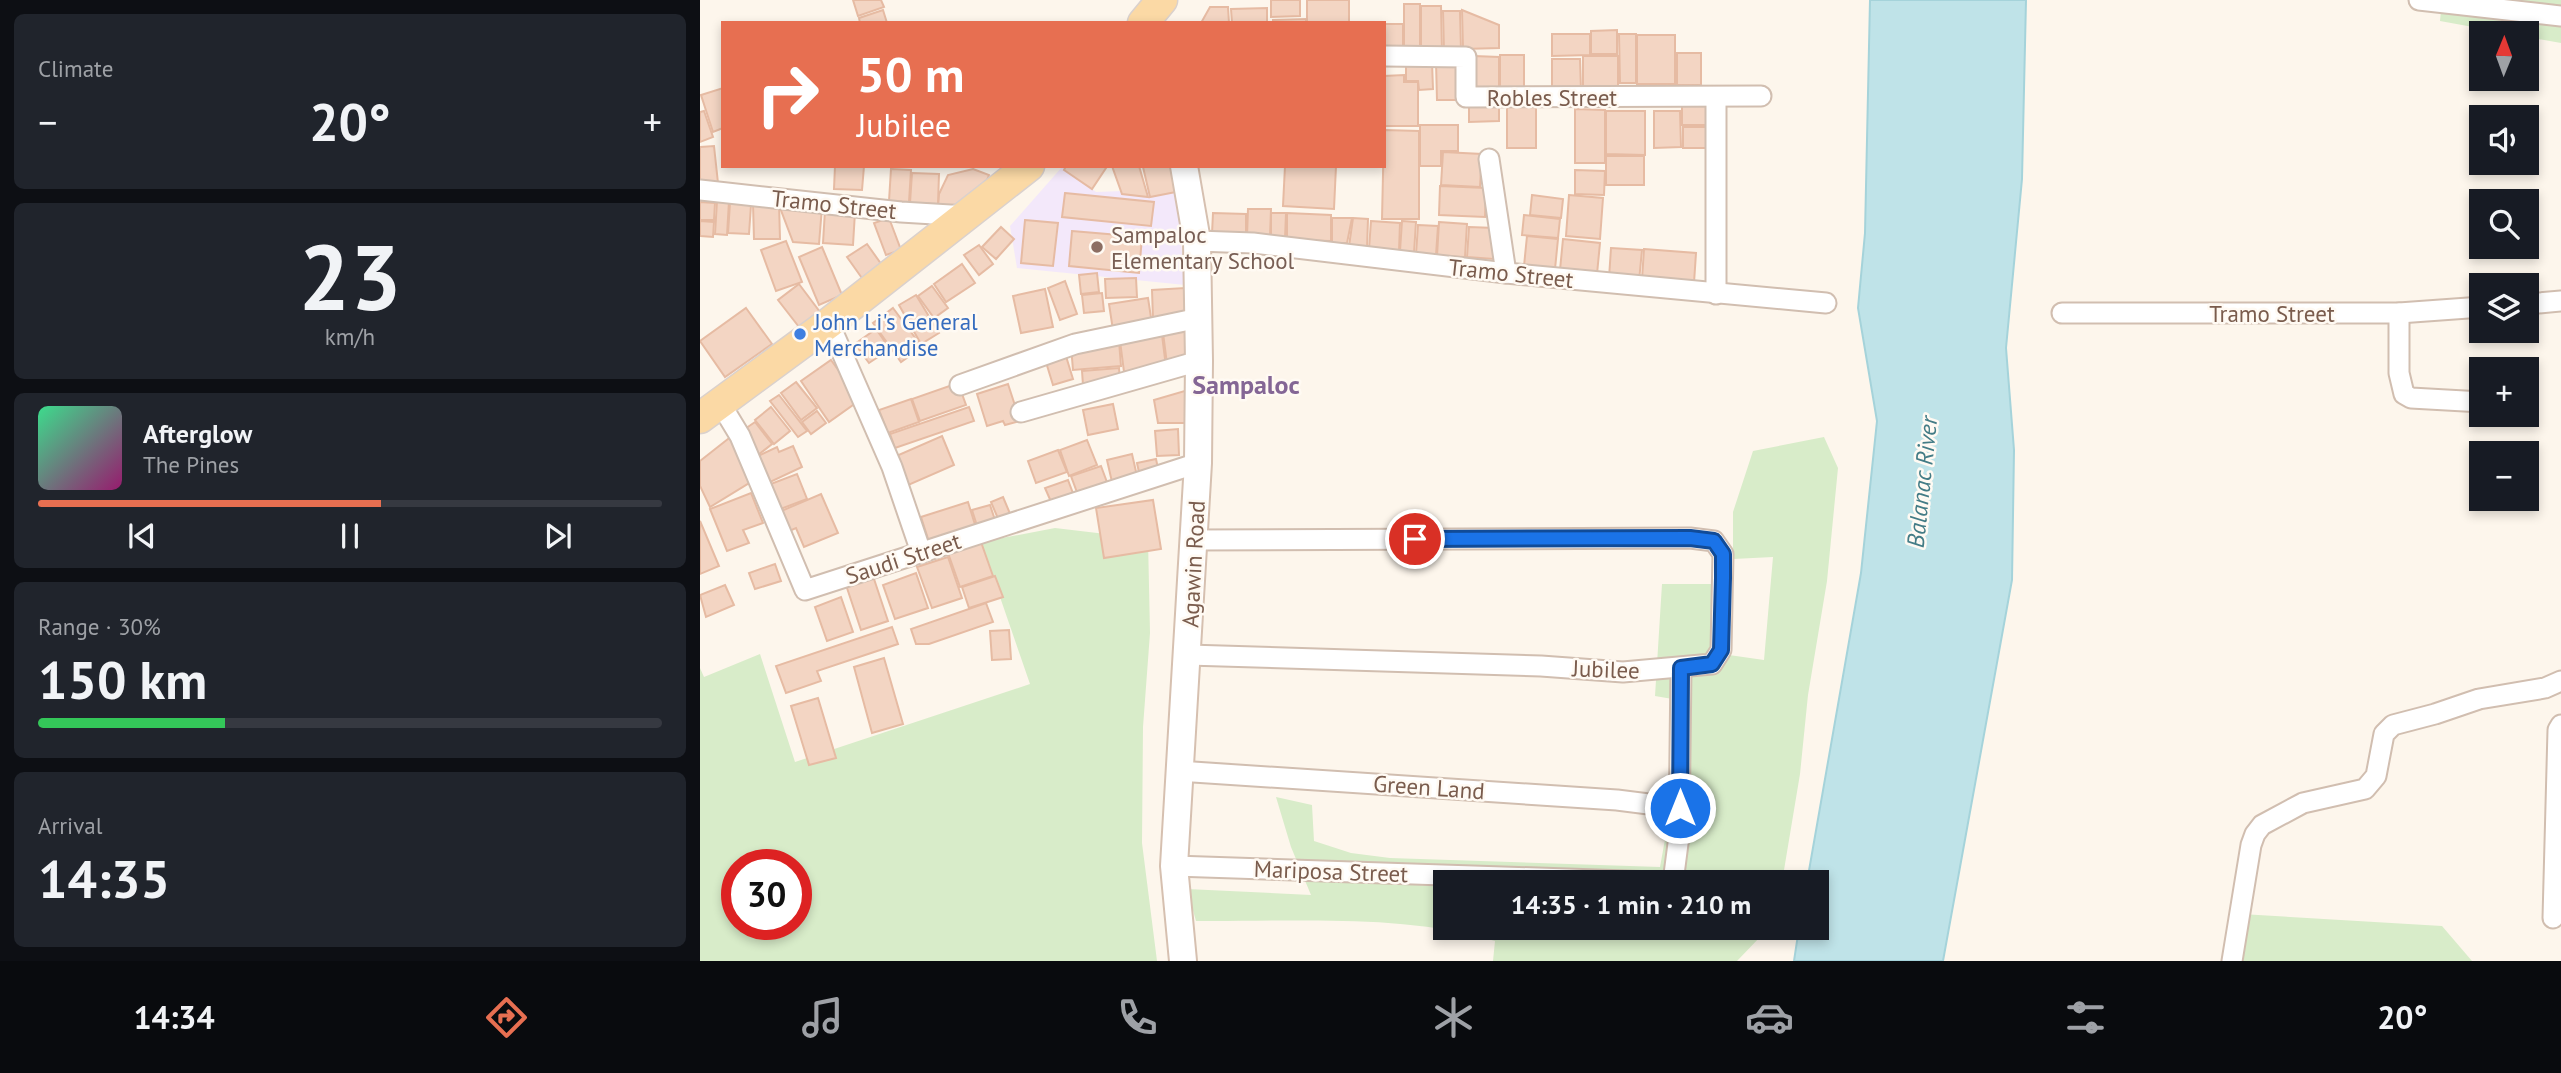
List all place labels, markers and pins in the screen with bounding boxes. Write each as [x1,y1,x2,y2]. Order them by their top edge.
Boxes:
place label: Sampaloc Elementary School [1111,220,1295,275]
marker: Sampaloc Elementary School [1089,239,1105,255]
place label: John Li's General Merchandise [813,307,978,362]
marker: John Li's General Merchandise [792,326,808,342]
pin [1385,509,1445,569]

